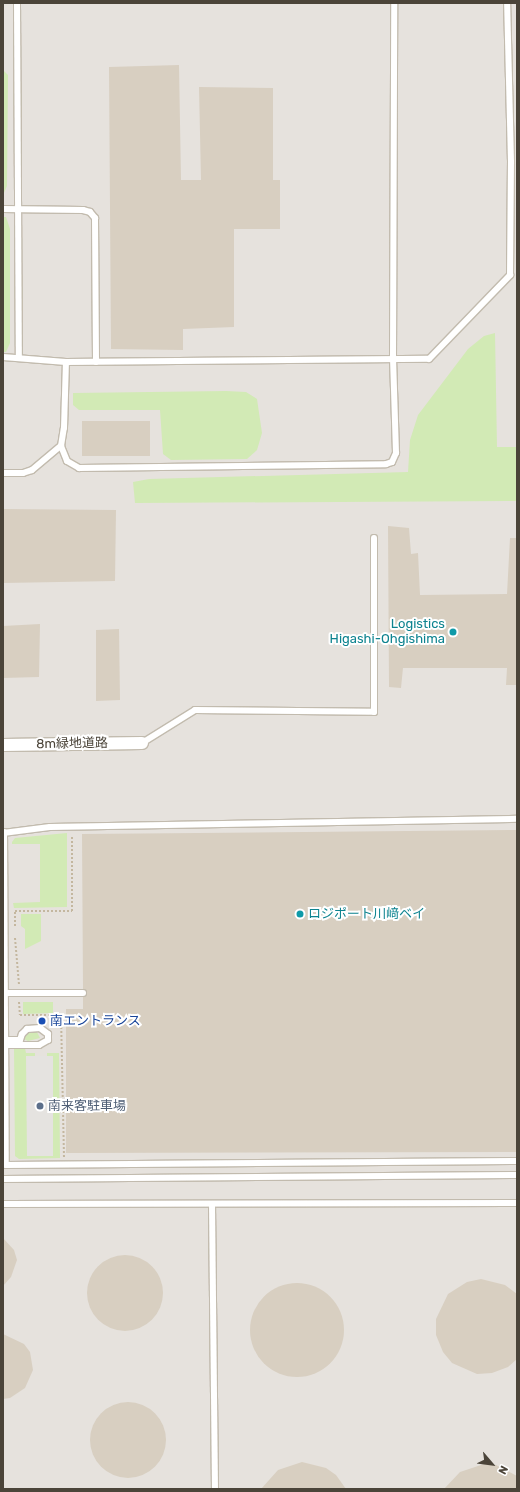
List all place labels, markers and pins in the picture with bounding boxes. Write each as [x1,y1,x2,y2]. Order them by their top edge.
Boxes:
place label: Logistics Higashi-Ohgishima [330,617,445,648]
marker: Logistics Higashi-Ohgishima [448,627,458,637]
place label: ロジポート川﨑ベイ [308,906,425,922]
marker: ロジポート川﨑ベイ [295,909,305,919]
place label: 南エントランス [50,1013,141,1029]
marker: 南エントランス [37,1016,47,1026]
place label: 南来客駐車場 [48,1098,126,1114]
marker: 南来客駐車場 [35,1101,45,1111]

